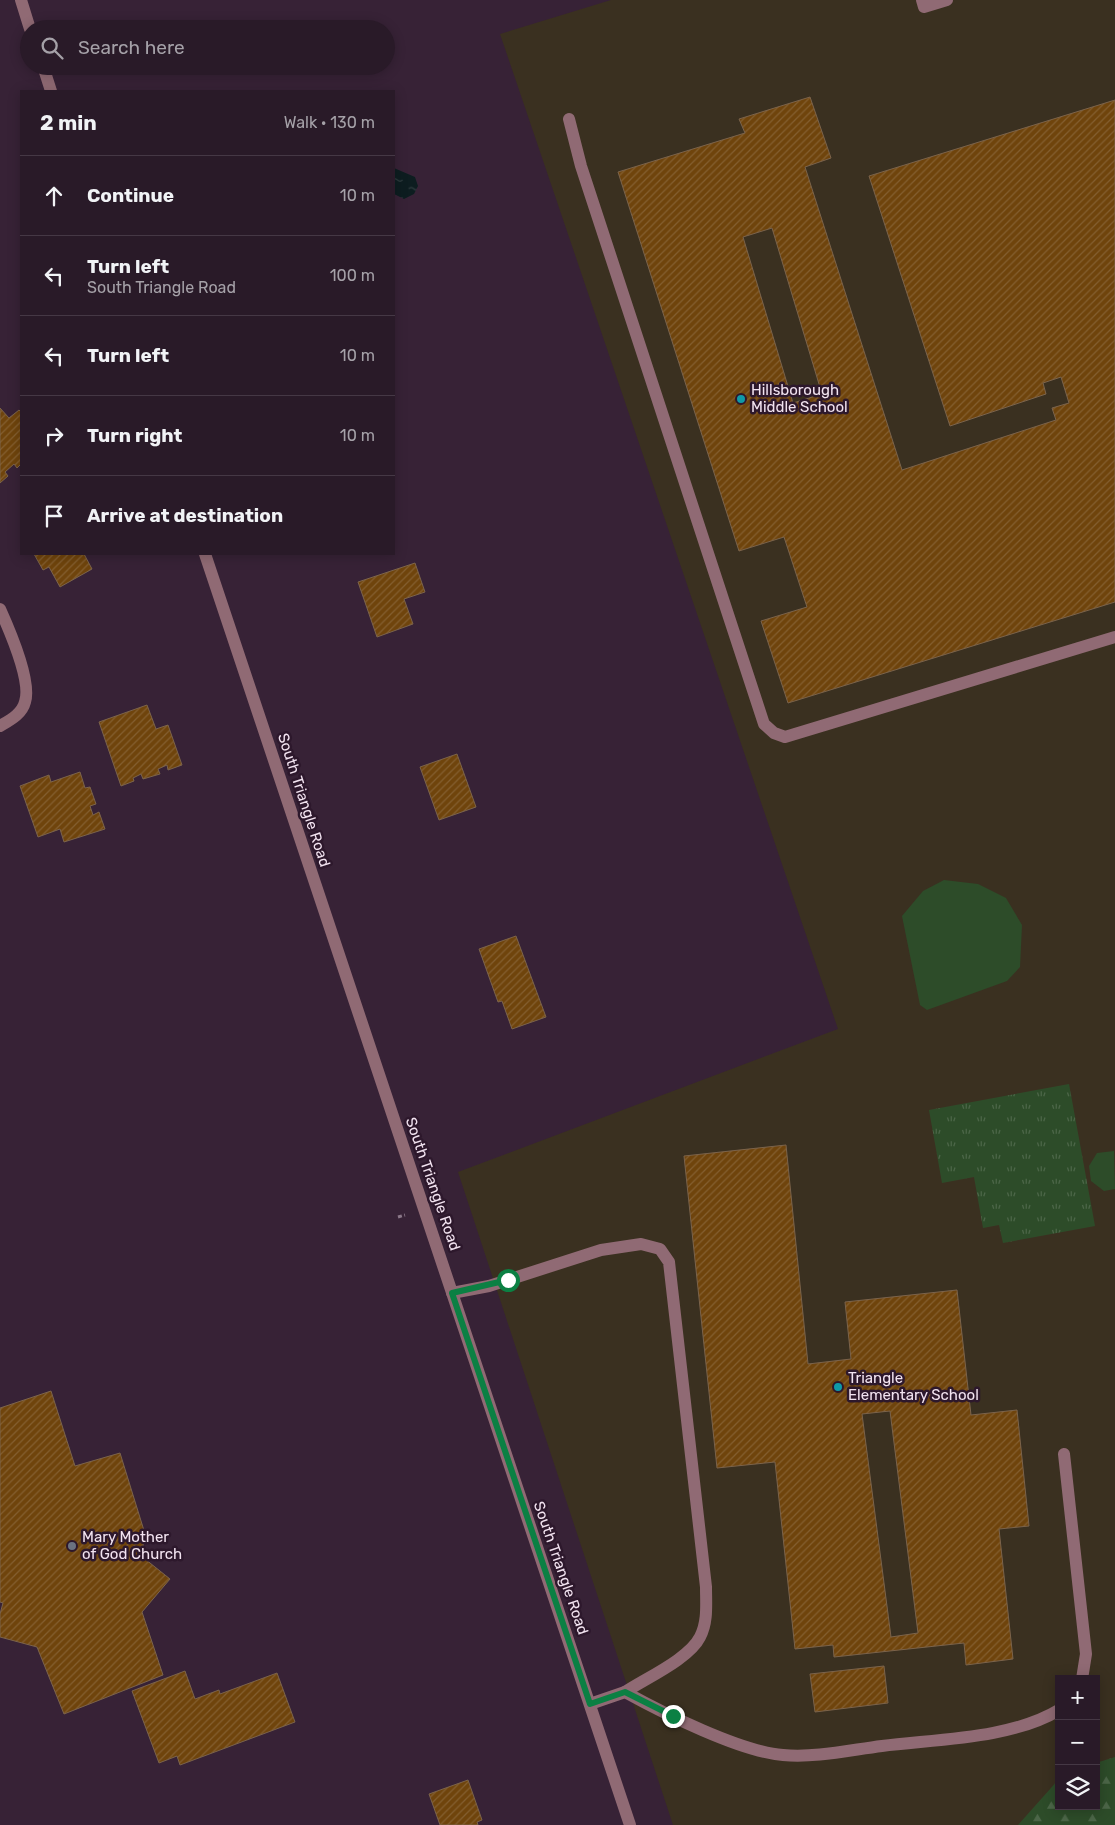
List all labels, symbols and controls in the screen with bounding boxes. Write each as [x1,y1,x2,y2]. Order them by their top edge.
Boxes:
search box [20,20,395,75]
icon: search [38,34,66,62]
text: Search here [78,36,185,59]
text: 2 min [40,110,97,135]
text: Walk · 130 m [284,113,375,132]
icon: ahead [40,182,68,210]
text: Continue [87,184,174,207]
text: 10 m [340,186,375,205]
text: Turn left [87,255,169,278]
icon: left [40,262,68,290]
text: 100 m [330,266,375,285]
text: South Triangle Road [87,278,236,297]
icon: left [40,342,68,370]
text: Turn left [87,344,169,367]
text: 10 m [340,346,375,365]
place label: Hillsborough Middle School [751,381,848,416]
marker: Hillsborough Middle School [735,393,747,405]
icon: right [40,422,68,450]
text: Turn right [87,424,182,447]
text: 10 m [340,426,375,445]
icon: arrive [40,502,68,530]
text: Arrive at destination [87,504,283,527]
street label: South Triangle Road [274,731,334,869]
street label: South Triangle Road [402,1115,464,1253]
route start [497,1269,520,1292]
place label: Triangle Elementary School [848,1369,979,1404]
marker: Triangle Elementary School [832,1381,844,1393]
street label: South Triangle Road [530,1499,592,1637]
place label: Mary Mother of God Church [82,1528,182,1563]
marker: Mary Mother of God Church [66,1540,78,1552]
map controls [1055,1675,1100,1810]
button: + [1055,1675,1100,1720]
route end [662,1705,685,1728]
button: − [1055,1720,1100,1765]
button: layers [1055,1765,1100,1810]

